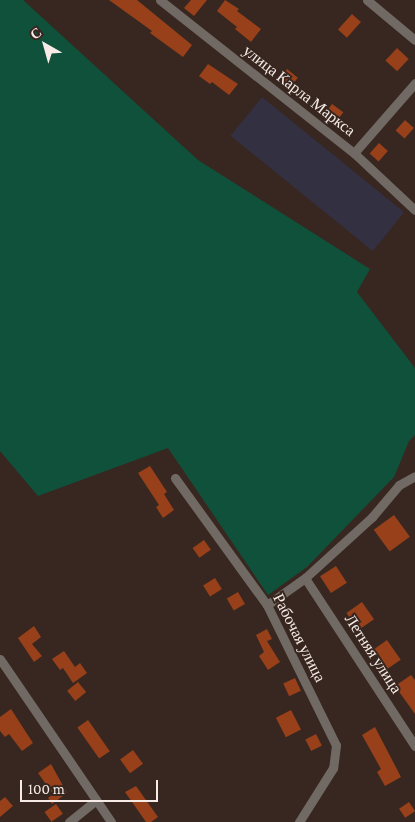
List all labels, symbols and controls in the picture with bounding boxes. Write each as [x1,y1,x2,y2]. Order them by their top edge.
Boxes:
north arrow [20,20,70,70]
text: С [27,24,45,43]
street label: улица Карла Маркса [239,41,359,141]
street label: Рабочая улица [268,591,330,685]
street label: Летняя улица [340,611,406,697]
scale bar [22,770,160,802]
text: 100 m [28,781,65,797]

